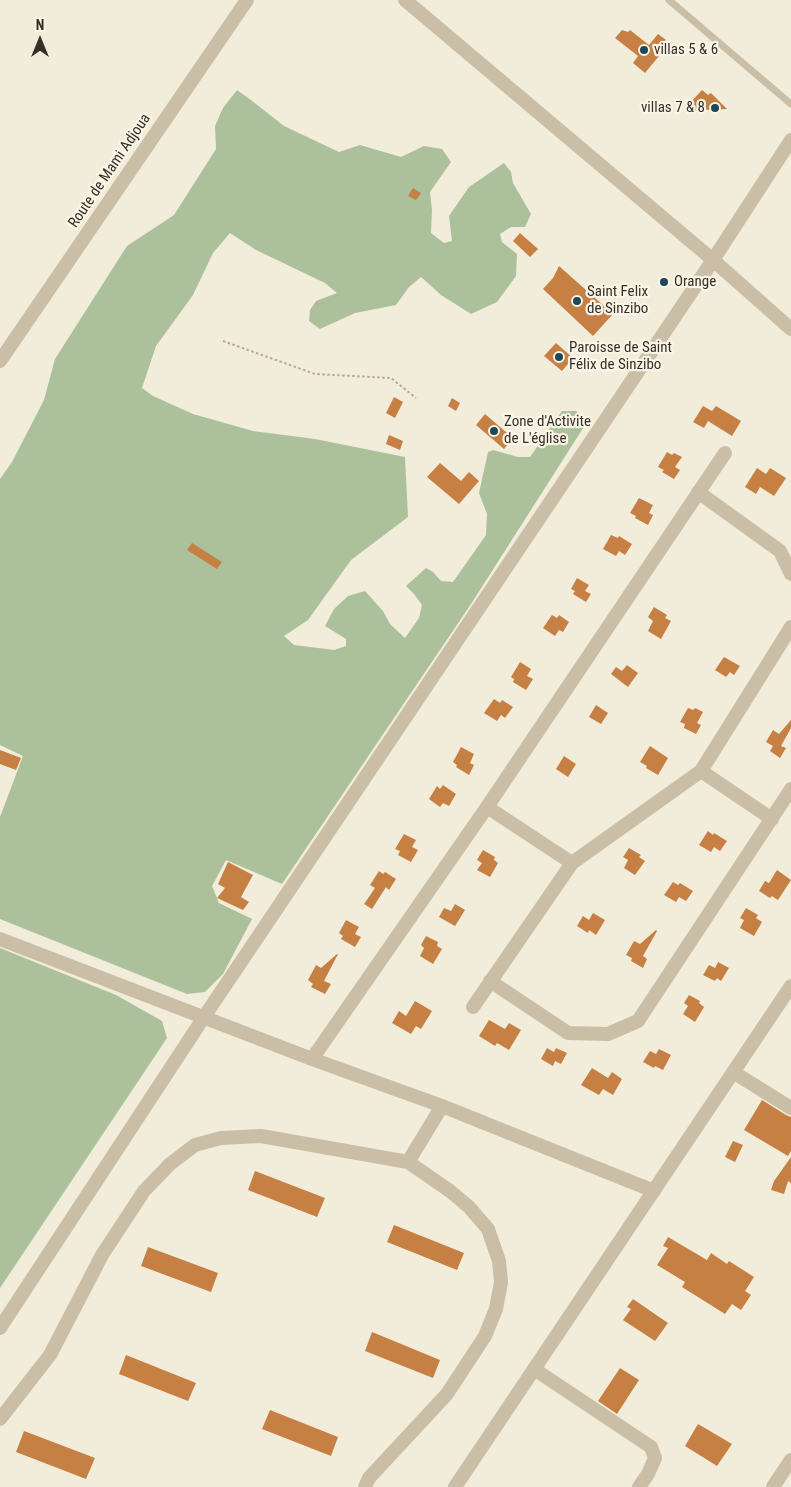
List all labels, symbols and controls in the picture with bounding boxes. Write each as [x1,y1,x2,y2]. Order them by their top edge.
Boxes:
north arrow [15,15,65,65]
text: N [36,17,44,33]
place label: villas 5 & 6 [654,41,718,59]
marker: villas 5 & 6 [638,44,650,56]
place label: villas 7 & 8 [641,99,705,117]
marker: villas 7 & 8 [709,102,721,114]
street label: Route de Mami Adjoua [65,111,155,231]
place label: Orange [674,273,716,291]
marker: Orange [658,276,670,288]
place label: Saint Felix de Sinzibo [587,283,648,318]
marker: Saint Felix de Sinzibo [571,295,583,307]
place label: Paroisse de Saint Félix de Sinzibo [569,339,672,374]
marker: Paroisse de Saint Félix de Sinzibo [553,351,565,363]
place label: Zone d'Activite de L'église [504,413,591,448]
marker: Zone d'Activite de L'église [488,425,500,437]

